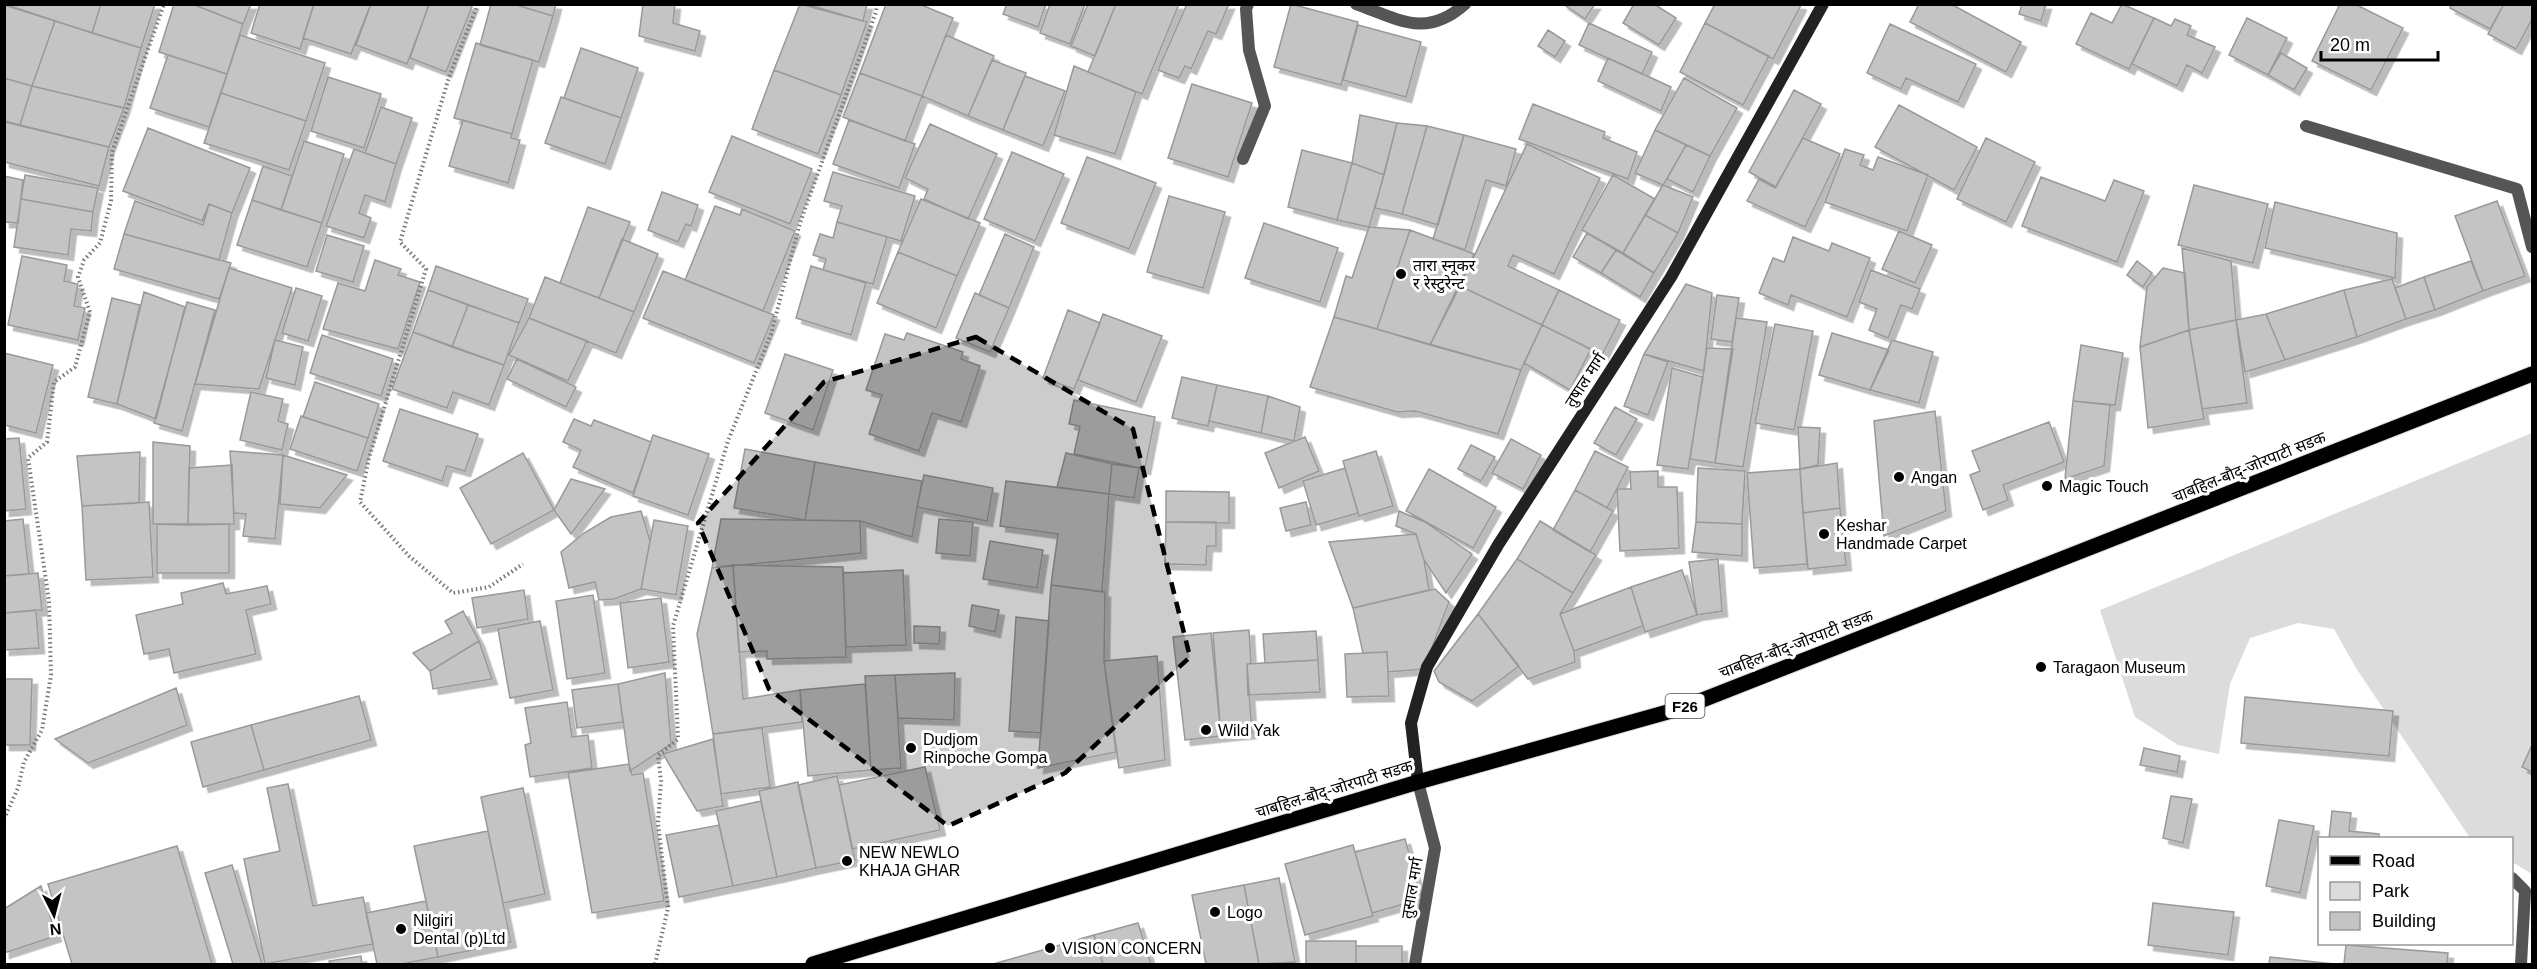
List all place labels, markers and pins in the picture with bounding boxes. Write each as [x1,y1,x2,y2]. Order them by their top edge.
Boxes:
place label: तारा स्नूकर र रेस्टुरेन्ट [1413,257,1476,294]
marker: तारा स्नूकर र रेस्टुरेन्ट [1394,267,1408,281]
place label: Angan [1911,469,1957,486]
marker: Angan [1892,470,1906,484]
place label: Magic Touch [2059,478,2149,495]
marker: Magic Touch [2040,479,2054,493]
place label: Keshar Handmade Carpet [1836,517,1967,552]
marker: Keshar Handmade Carpet [1817,527,1831,541]
place label: Taragaon Museum [2053,659,2186,676]
marker: Taragaon Museum [2034,660,2048,674]
place label: Wild Yak [1218,722,1281,739]
marker: Wild Yak [1199,723,1213,737]
place label: Dudjom Rinpoche Gompa [923,731,1048,766]
marker: Dudjom Rinpoche Gompa [904,741,918,755]
place label: NEW NEWLO KHAJA GHAR [859,844,960,879]
marker: NEW NEWLO KHAJA GHAR [840,854,854,868]
place label: Logo [1227,904,1263,921]
marker: Logo [1208,905,1222,919]
place label: Nilgiri Dental (p)Ltd [413,912,506,947]
marker: Nilgiri Dental (p)Ltd [394,922,408,936]
place label: VISION CONCERN [1062,940,1202,957]
marker: VISION CONCERN [1043,941,1057,955]

